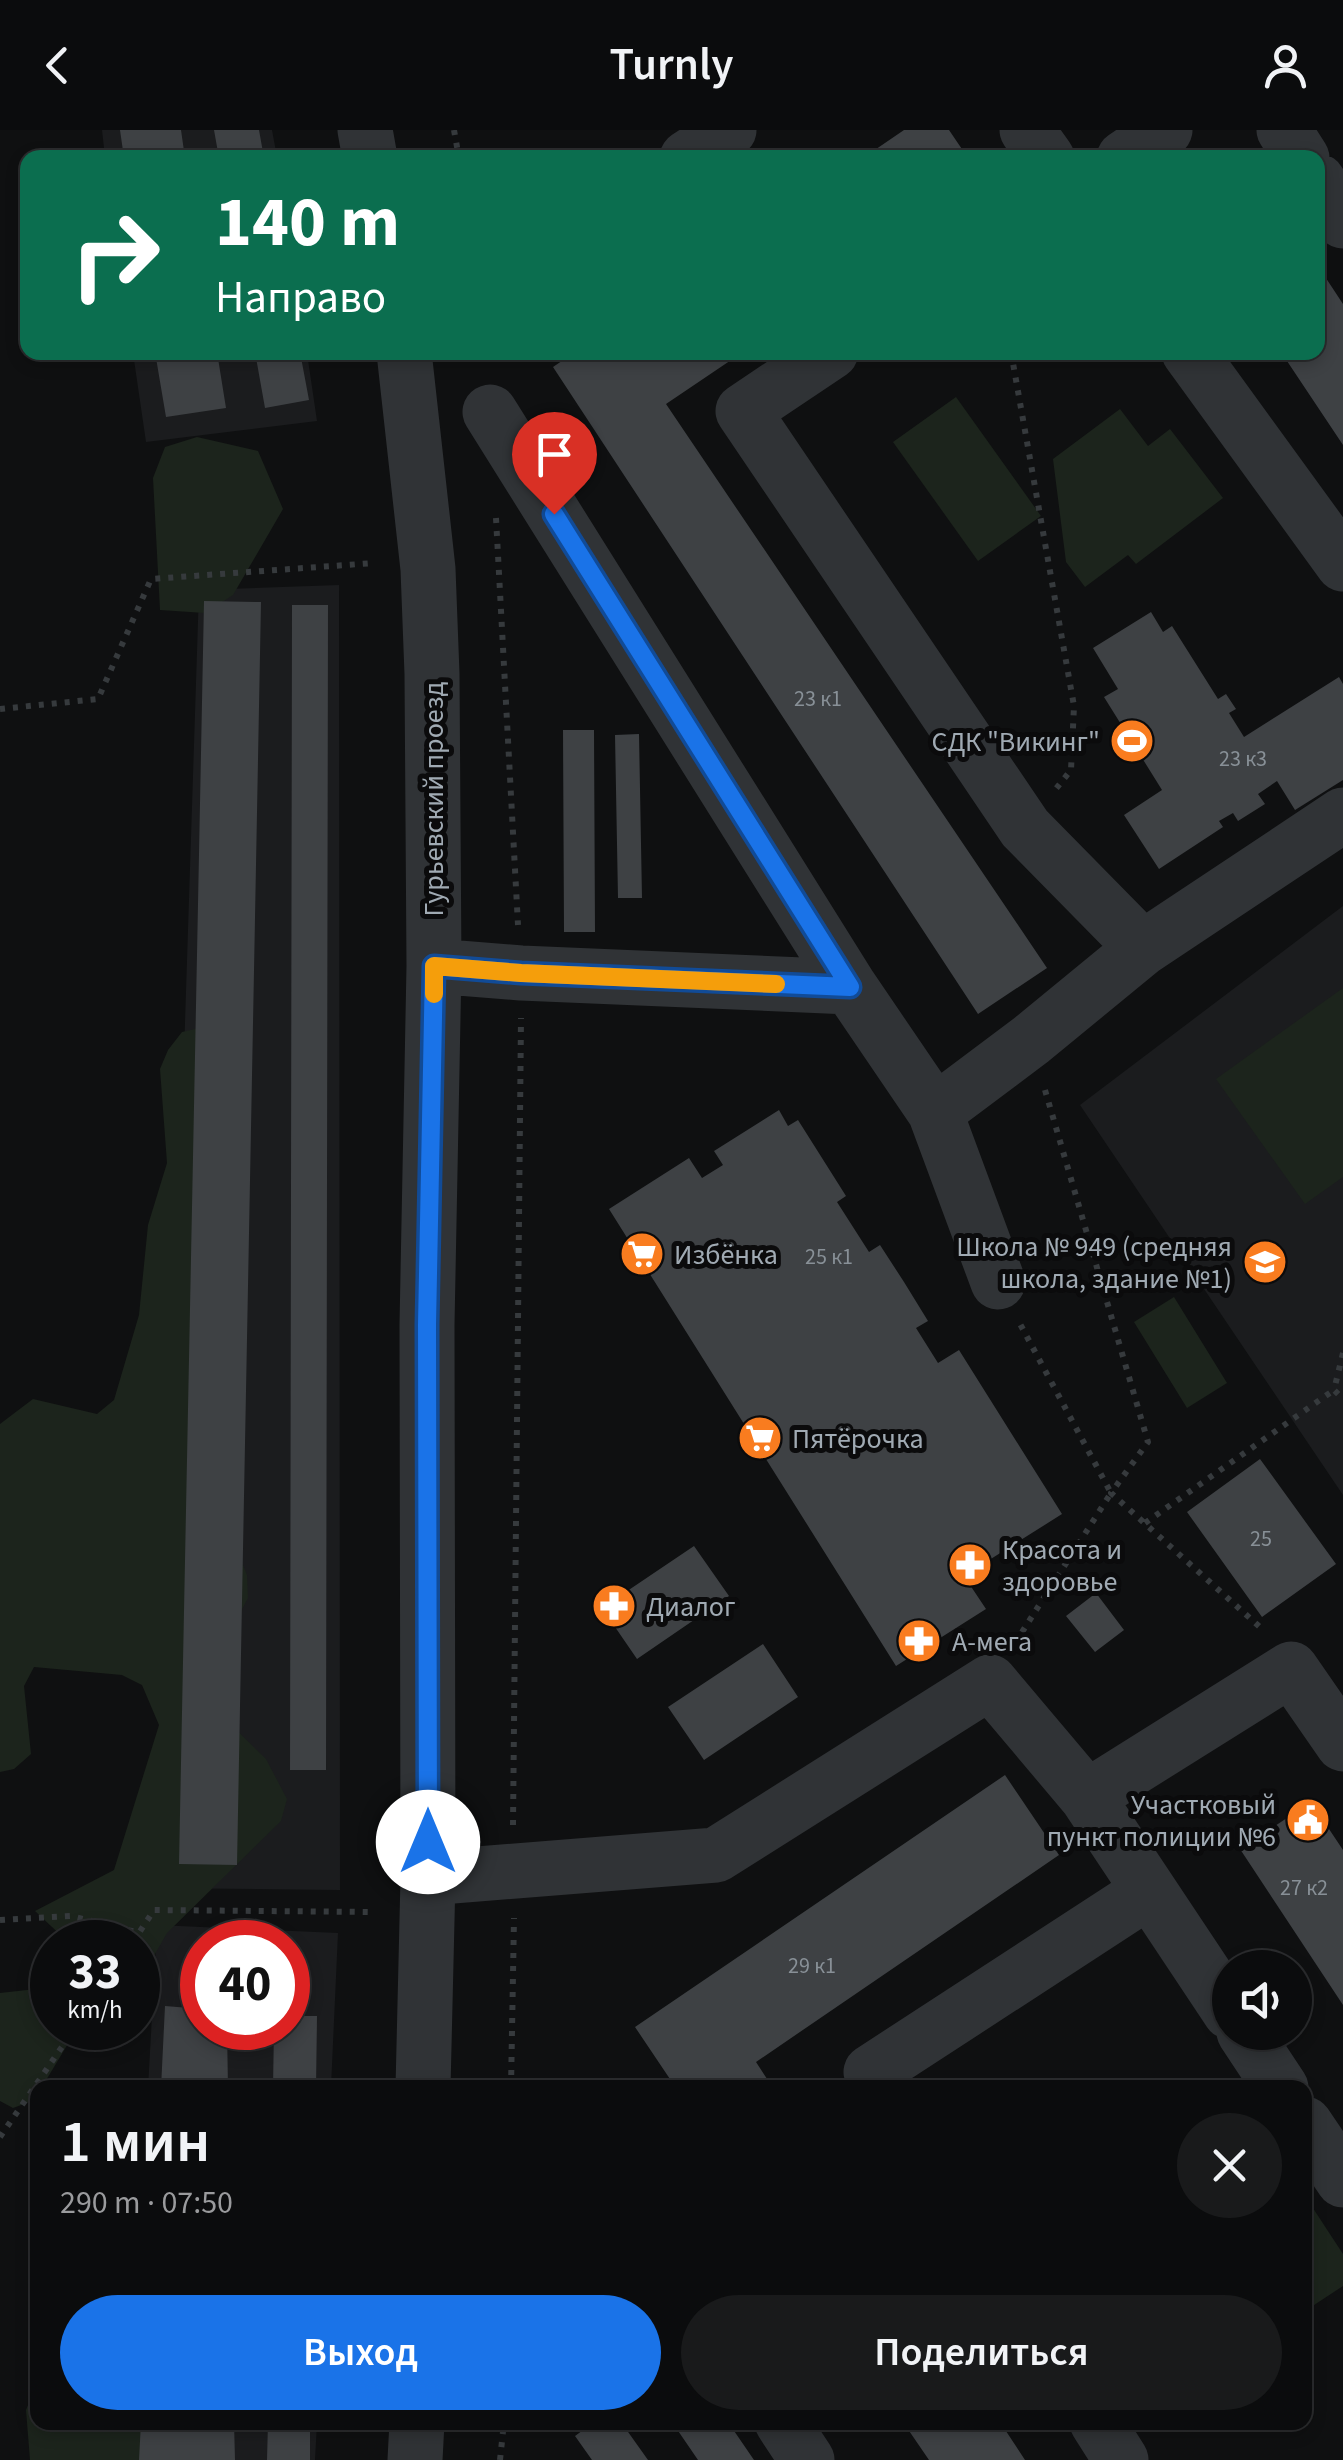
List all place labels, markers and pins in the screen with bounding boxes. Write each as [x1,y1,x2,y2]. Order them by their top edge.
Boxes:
pin [512,412,597,515]
sports icon: СДК "Викинг" [1109,718,1155,764]
place label: СДК "Викинг" [931,722,1100,762]
place label: Школа № 949 (средняя школа, здание №1) [956,1227,1232,1299]
supermarket icon: Избёнка [619,1231,665,1277]
place label: Избёнка [674,1235,778,1275]
school or university icon: Школа № 949 (средняя школа, здание №1) [1242,1239,1288,1285]
supermarket icon: Пятёрочка [737,1415,783,1461]
place label: Пятёрочка [792,1419,924,1459]
place label: Красота и здоровье [1002,1530,1122,1602]
pharmacy icon: Красота и здоровье [947,1542,993,1588]
pharmacy icon: Диалог [591,1583,637,1629]
place label: Диалог [646,1587,736,1627]
pharmacy icon: А-мега [896,1618,942,1664]
place label: А-мега [952,1622,1032,1662]
place label: Участковый пункт полиции №6 [1047,1785,1276,1857]
public building icon: Участковый пункт полиции №6 [1285,1797,1331,1843]

